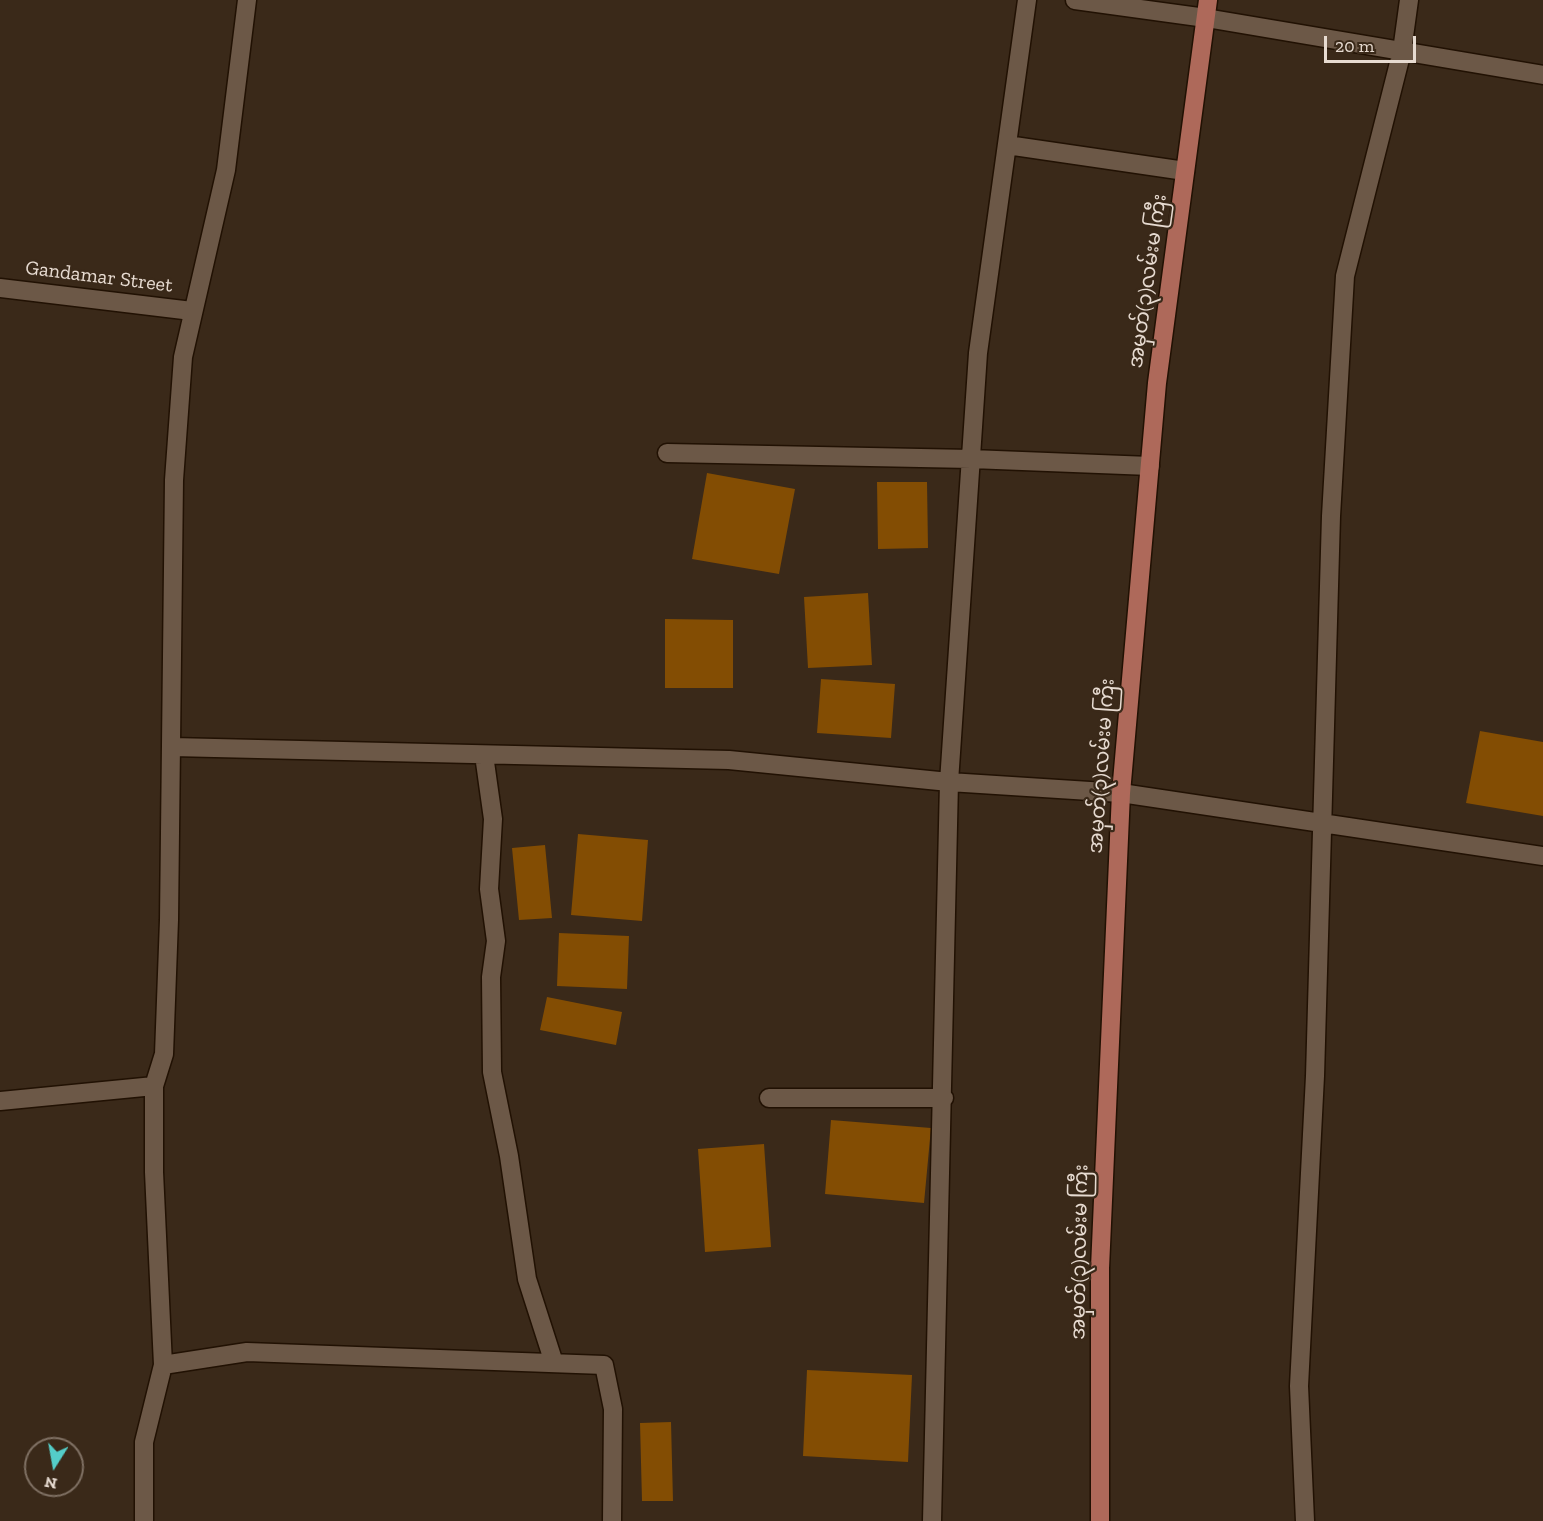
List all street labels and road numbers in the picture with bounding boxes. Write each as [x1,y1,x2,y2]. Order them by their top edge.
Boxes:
street label: အမှတ်(၃)လမ်းမ ကြီး [1124,192,1172,370]
street label: Gandamar Street [24,256,174,298]
street label: အမှတ်(၃)လမ်းမ ကြီး [1084,678,1120,854]
street label: အမှတ်(၃)လမ်းမ ကြီး [1066,1164,1094,1340]

